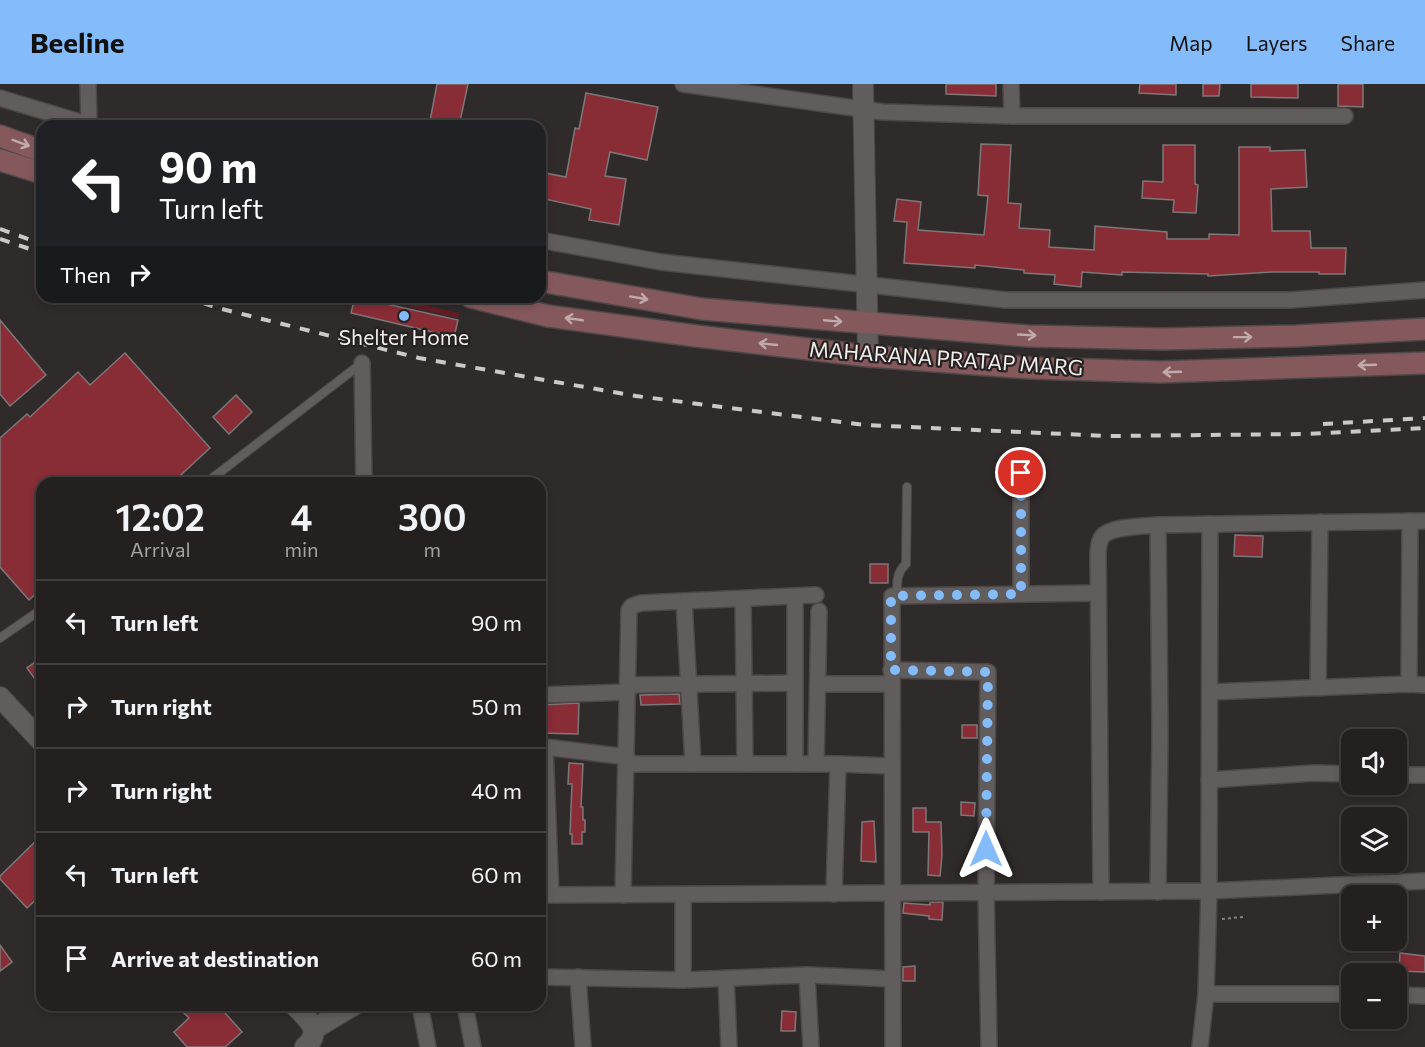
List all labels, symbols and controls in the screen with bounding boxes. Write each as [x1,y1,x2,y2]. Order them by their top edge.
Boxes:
text: Beeline [30,25,124,59]
text: Map [1169,30,1213,55]
text: Layers [1246,30,1308,55]
text: Share [1341,30,1395,55]
one-way arrow [11,139,30,150]
text: 90 m [159,140,258,192]
icon: left [60,144,138,222]
text: Turn left [159,192,263,225]
icon: right [123,258,156,291]
text: Then [60,261,111,288]
one-way arrow [629,293,648,304]
marker: Shelter Home [397,309,411,323]
one-way arrow [565,314,585,325]
one-way arrow [822,315,842,326]
place label: Shelter Home [339,324,469,349]
one-way arrow [1017,330,1037,341]
one-way arrow [1233,331,1253,343]
street label: MAHARANA PRATAP MARG [808,335,1084,380]
one-way arrow [758,339,778,350]
one-way arrow [1357,360,1377,371]
one-way arrow [1162,366,1182,377]
pin [995,447,1046,498]
icon: arrive [1004,456,1037,489]
text: 12:02 [116,494,205,538]
text: 4 [291,494,312,538]
text: 300 [398,494,466,538]
text: Arrival [130,537,190,561]
text: min [284,537,319,561]
text: m [424,537,441,561]
icon: left [60,606,93,639]
text: Turn left [111,609,198,636]
text: 90 m [471,609,522,636]
icon: right [60,690,93,723]
text: Turn right [111,693,212,720]
text: 50 m [472,693,522,720]
map controls [1341,729,1407,1029]
button: sound [1341,729,1407,795]
icon: right [60,774,93,807]
text: Turn right [111,777,212,804]
text: 40 m [471,777,522,804]
button: layers [1341,807,1407,873]
position arrow [954,817,1018,881]
icon: left [60,858,93,891]
text: Turn left [111,861,198,888]
text: 60 m [471,861,522,888]
button: + [1341,885,1407,951]
icon: arrive [60,942,93,975]
text: Arrive at destination [111,945,319,972]
text: 60 m [471,945,522,972]
button: − [1341,963,1407,1029]

